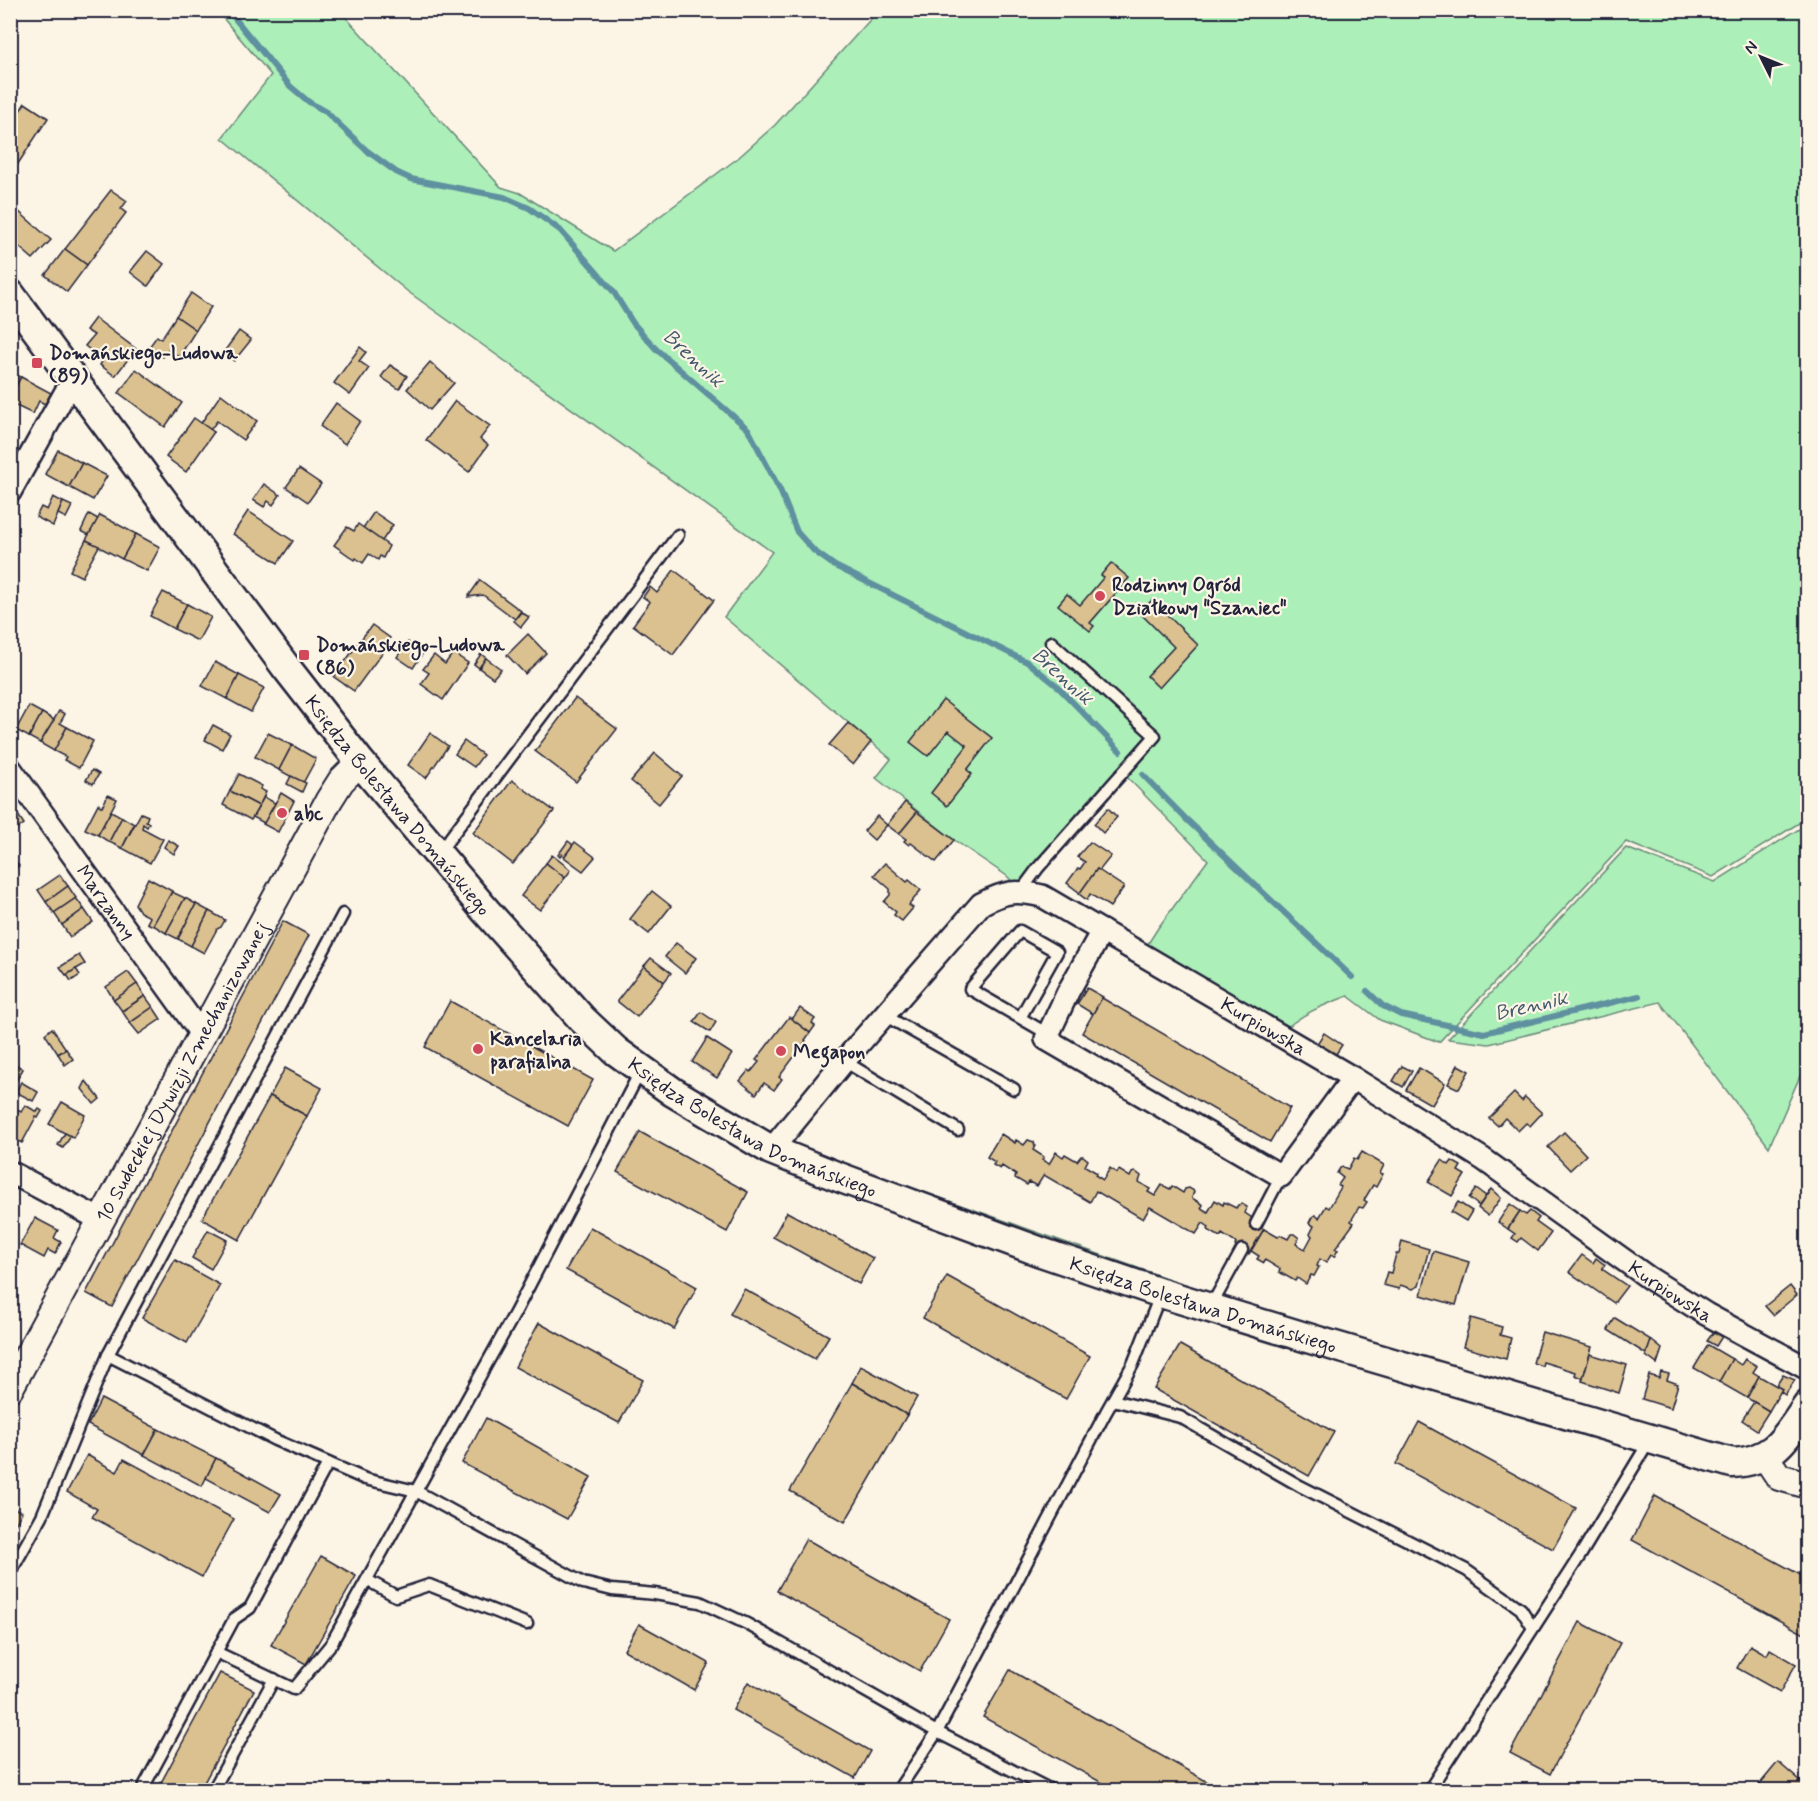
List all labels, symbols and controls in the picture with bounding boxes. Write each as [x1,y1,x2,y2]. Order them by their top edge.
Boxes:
north arrow [1731,27,1791,87]
text: N [1740,37,1762,59]
water label: Brennik [657,323,731,395]
place label: Domańskiego-Ludowa (89) [49,340,239,390]
marker: Domańskiego-Ludowa (89) [30,356,44,370]
place label: Rodzinny Ogród Działkowy "Szaniec" [1112,572,1287,622]
marker: Rodzinny Ogród Działkowy "Szaniec" [1093,589,1107,603]
place label: Domańskiego-Ludowa (86) [316,632,506,682]
water label: Brennik [1025,642,1100,713]
marker: Domańskiego-Ludowa (86) [297,648,311,662]
street label: Księdza Bolesława Domańskiego [298,690,496,922]
place label: abc [294,801,324,828]
marker: abc [275,806,289,820]
street label: Marzanny [69,860,141,946]
street label: 10 Sudeckiej Dywizji Zmechanizowanej [90,917,276,1227]
water label: Brennik [1492,984,1572,1028]
street label: Kurpiowska [1215,991,1311,1063]
place label: Kancelaria parafialna [490,1026,582,1076]
place label: Megapon [793,1039,865,1068]
marker: Kancelaria parafialna [471,1042,485,1056]
marker: Megapon [774,1044,788,1058]
street label: Księdza Bolesława Domańskiego [622,1052,880,1205]
street label: Księdza Bolesława Domańskiego [1066,1251,1339,1361]
street label: Kurpiowska [1622,1255,1717,1330]

